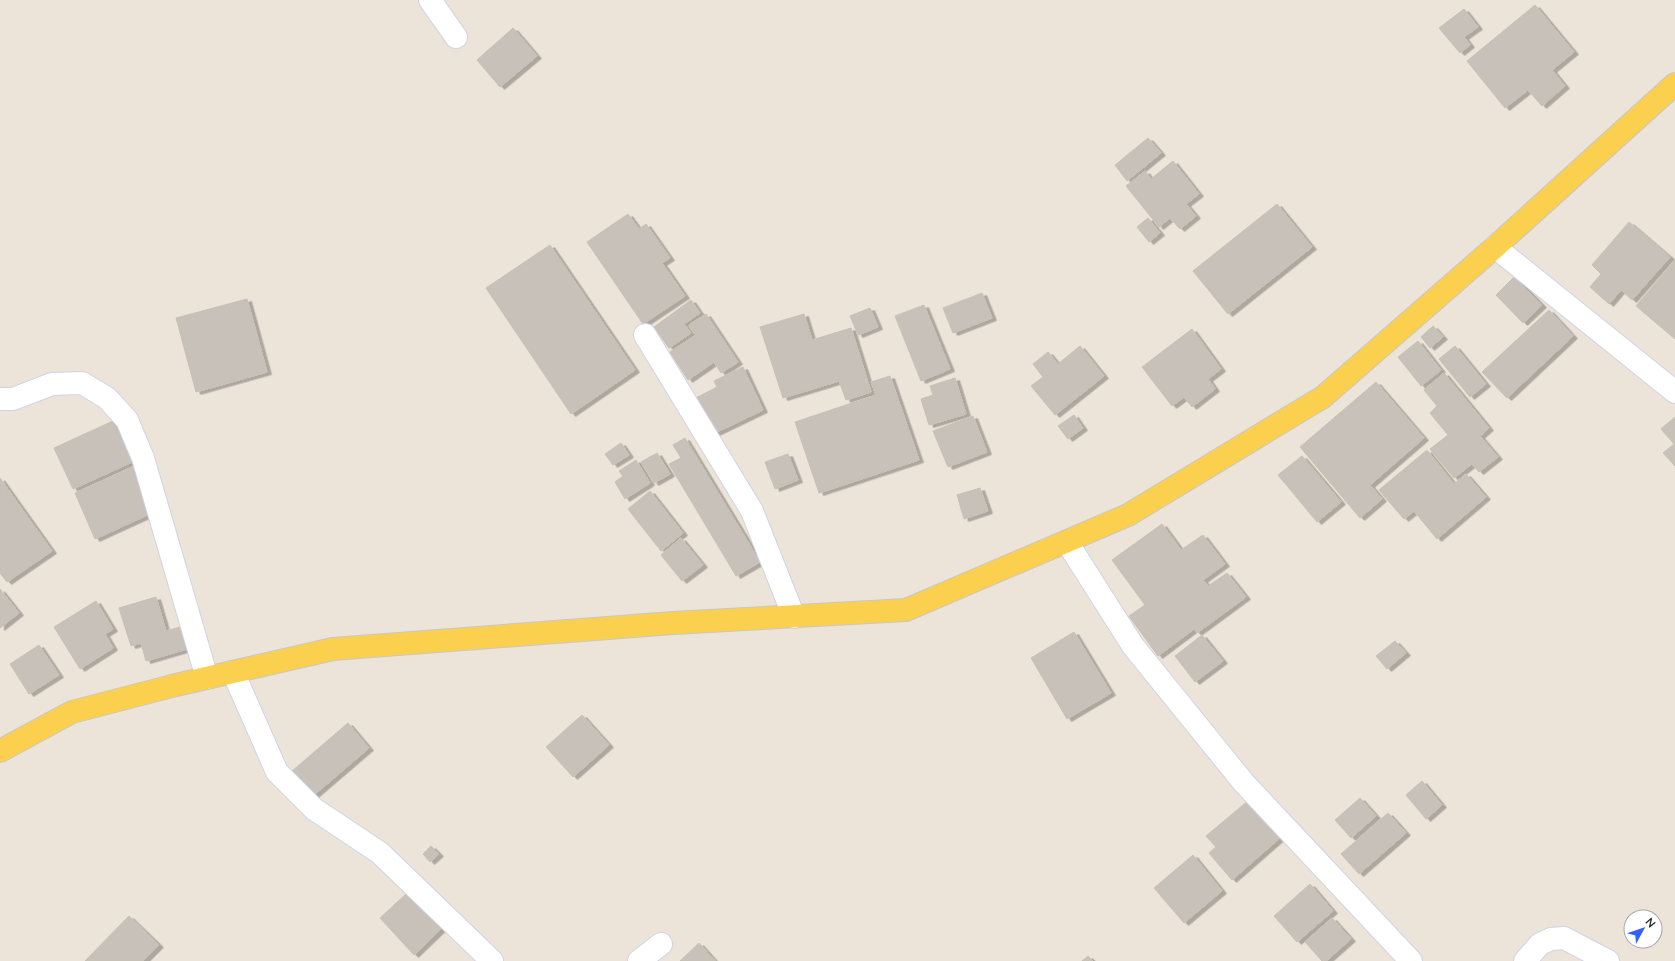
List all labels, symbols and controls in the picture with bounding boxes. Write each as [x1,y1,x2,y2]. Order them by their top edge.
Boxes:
north arrow [1623,909,1663,949]
text: N [1643,915,1659,930]

